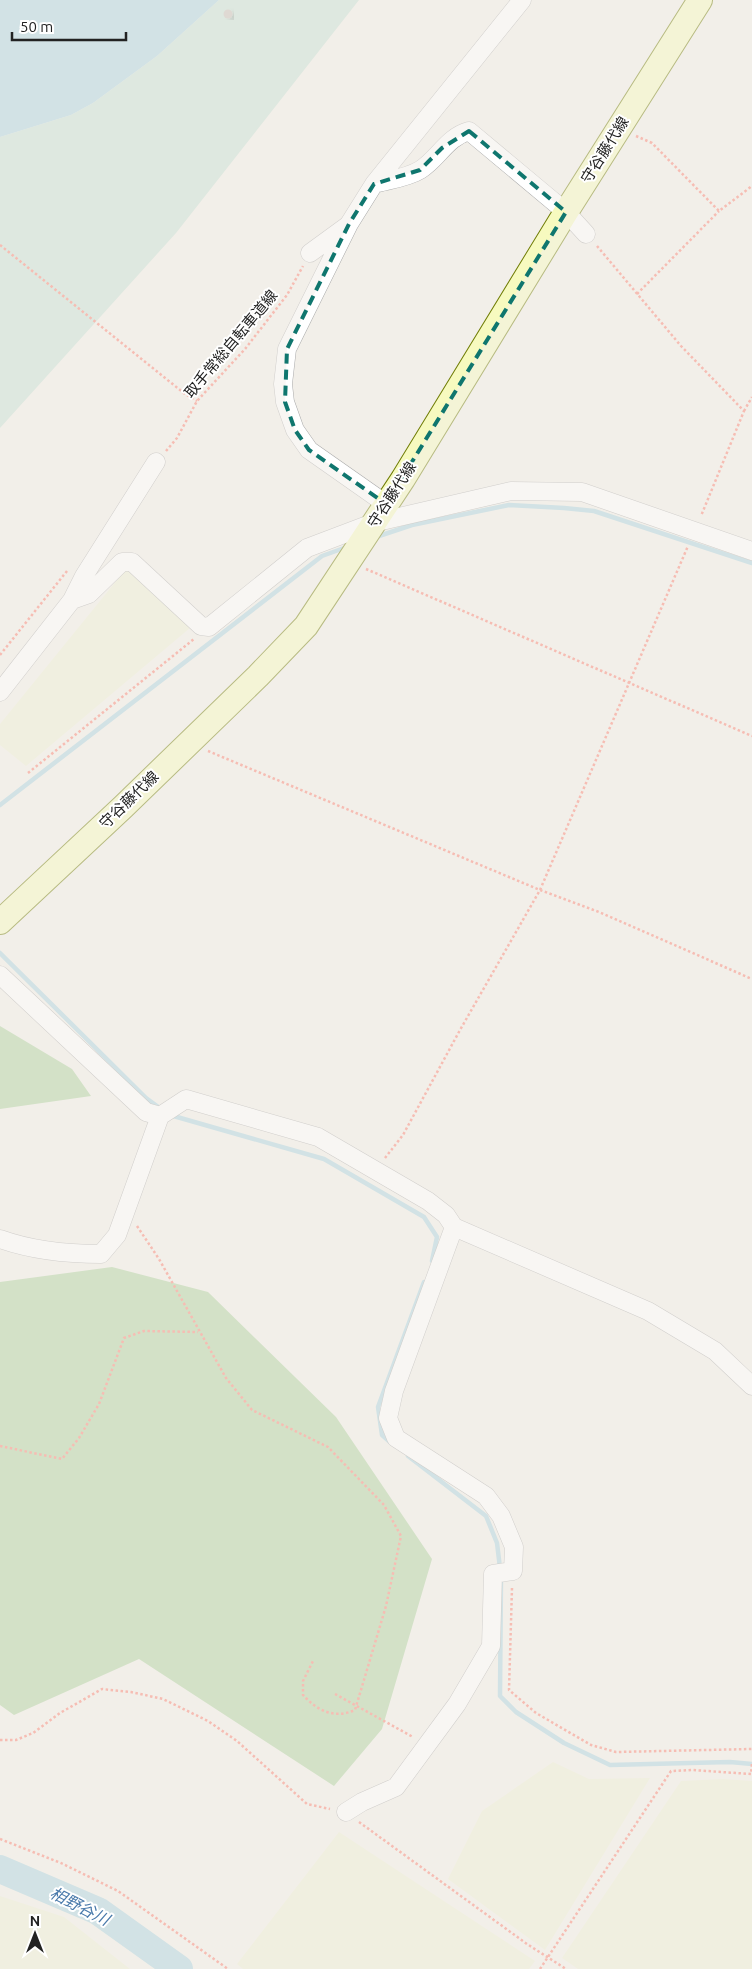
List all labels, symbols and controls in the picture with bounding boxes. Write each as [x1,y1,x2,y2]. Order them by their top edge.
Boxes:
scale bar [12,10,126,42]
text: 50 m [20,18,53,35]
street label: 守谷藤代線 [577,113,632,186]
street label: 取手常総自転車道線 [181,287,281,401]
street label: 守谷藤代線 [364,459,419,531]
street label: 守谷藤代線 [96,767,162,832]
water label: 相野谷川 [47,1883,114,1929]
north arrow [10,1909,60,1959]
text: N [30,1913,40,1929]

